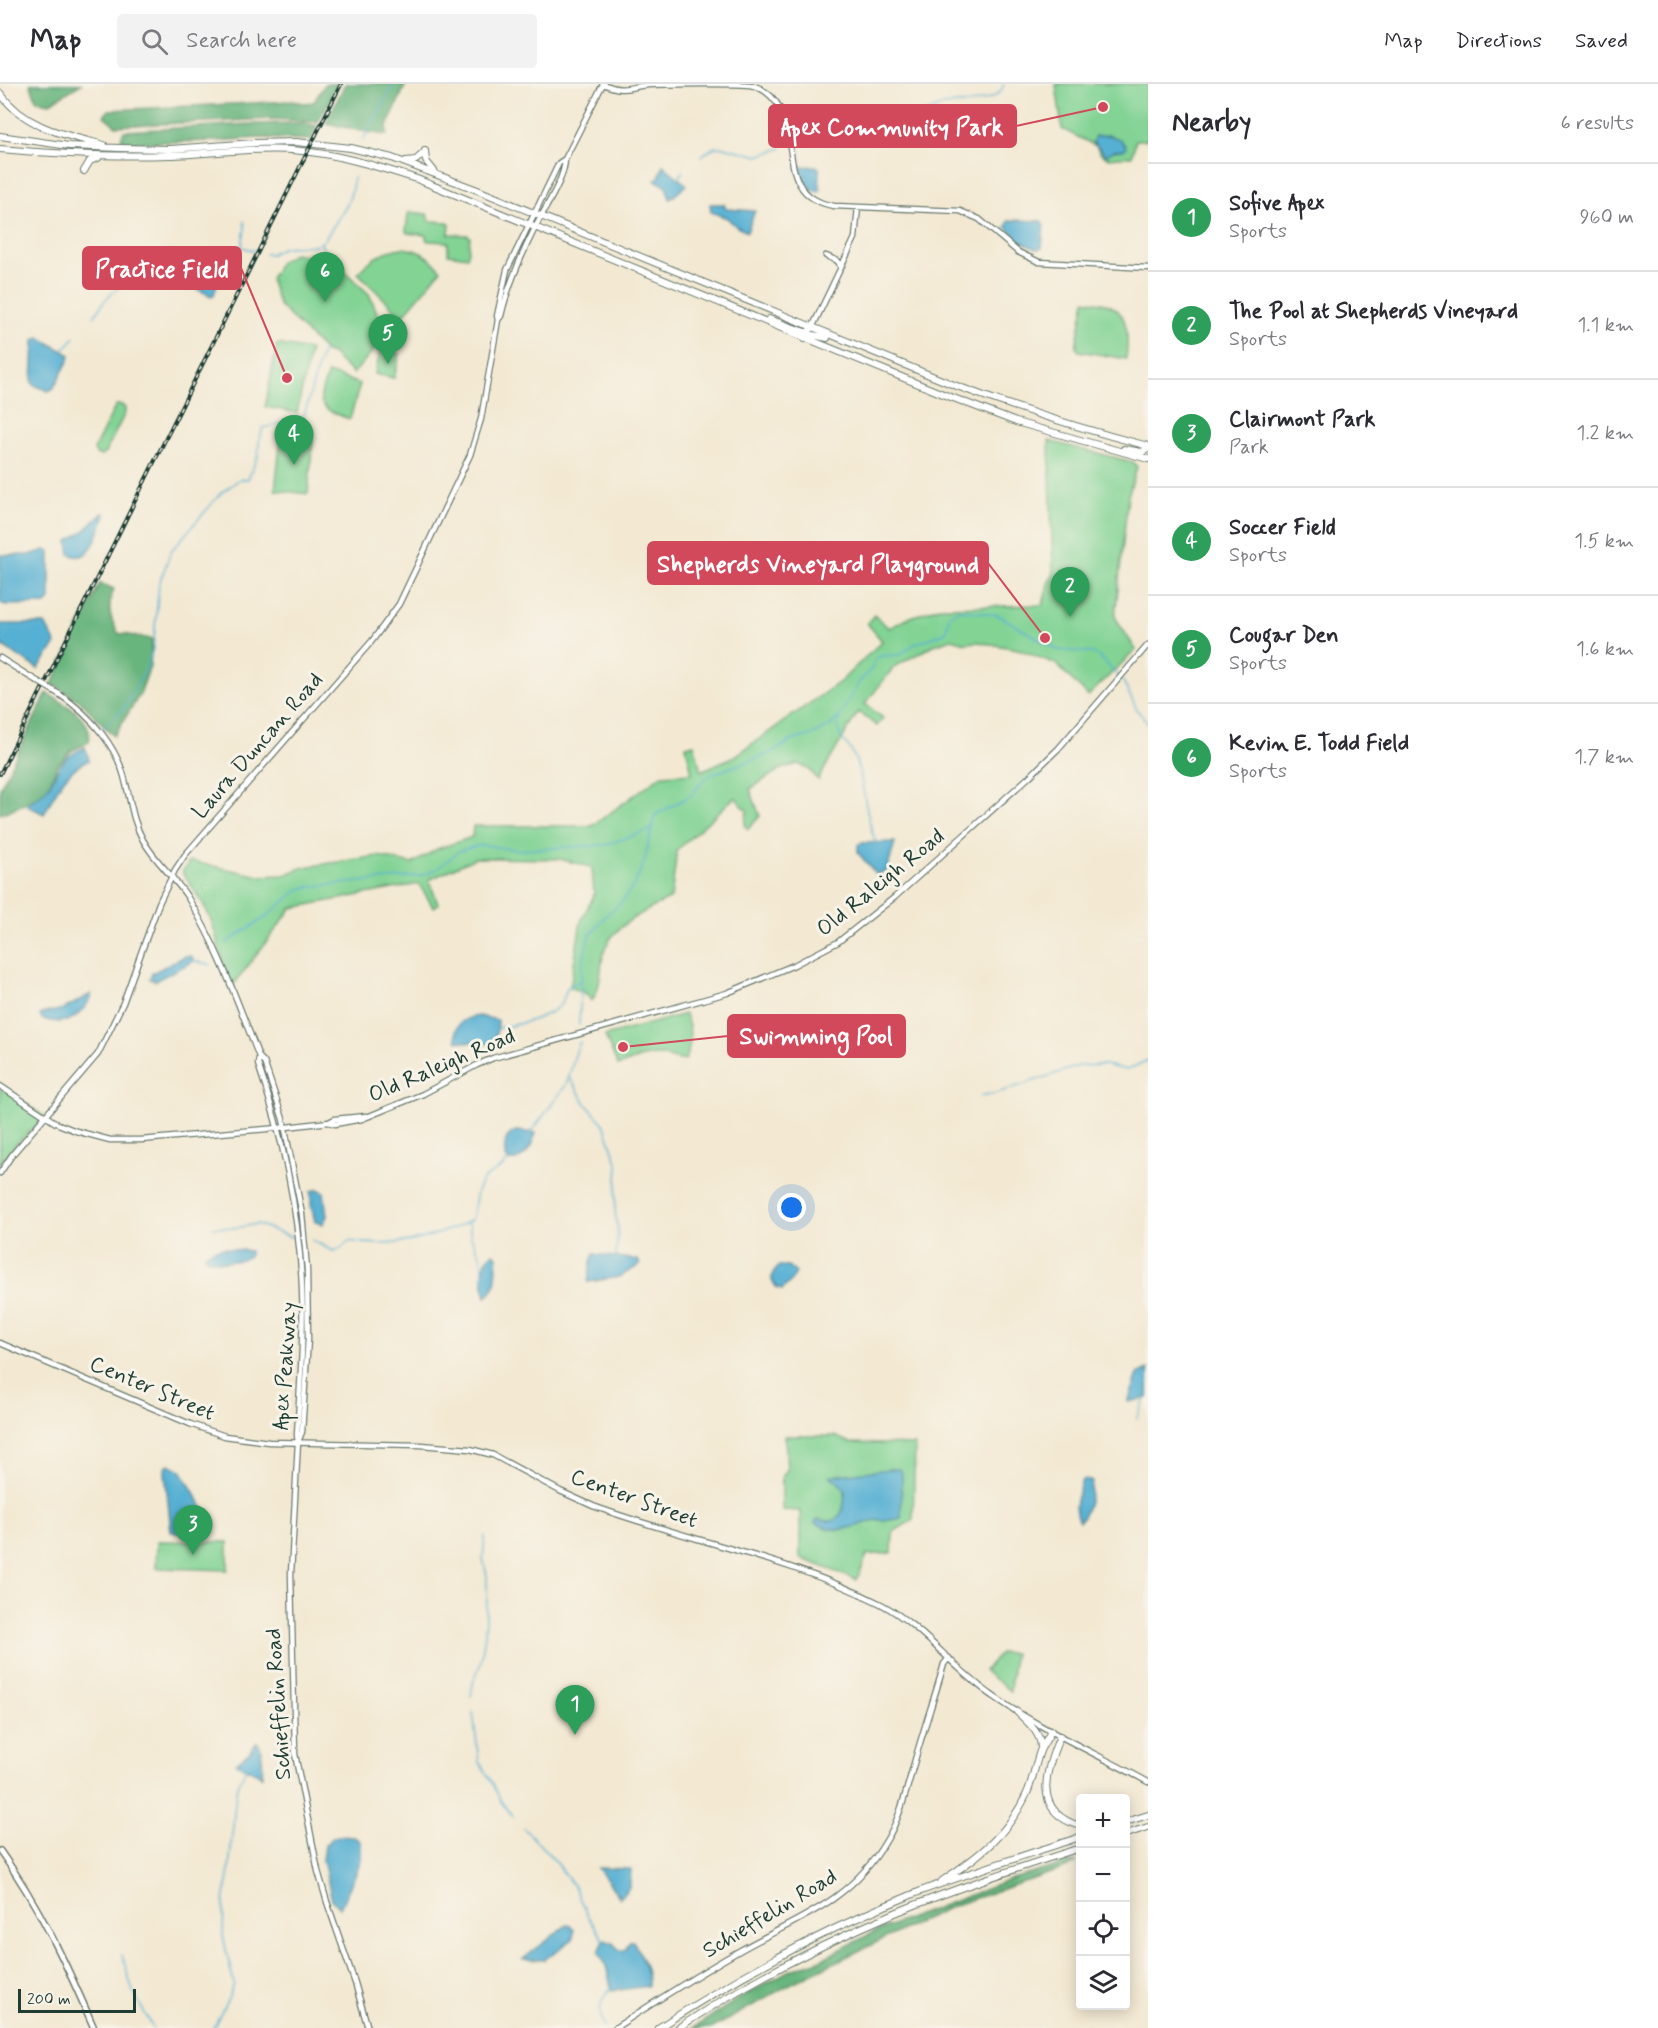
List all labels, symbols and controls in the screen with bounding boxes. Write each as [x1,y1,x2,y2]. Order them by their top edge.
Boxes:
search box [117,14,537,68]
text: Map [30,23,81,60]
icon: search [138,25,171,58]
text: Search here [186,27,297,55]
text: Map [1384,27,1423,55]
text: Directions [1456,27,1542,55]
text: Saved [1575,27,1628,55]
callout: Apex Community Park [769,105,1016,147]
text: Nearby [1172,106,1251,140]
text: 6 results [1561,110,1634,137]
text: Apex Community Park [781,113,1003,147]
text: Sofive Apex [1229,190,1324,218]
text: 1 [1187,204,1196,231]
text: 960 m [1580,204,1634,231]
text: Sports [1229,218,1287,245]
callout: Practice Field [83,247,241,289]
pin: 6 [306,252,344,302]
text: Practice Field [95,255,229,286]
text: The Pool at Shepherds Vineyard [1229,298,1518,326]
text: 2 [1187,312,1196,339]
text: 1.1 km [1577,312,1634,339]
pin: 5 [368,314,408,364]
text: Sports [1229,326,1287,353]
text: Clairmont Park [1229,406,1375,434]
pin: 4 [274,416,314,465]
text: 3 [1187,420,1196,447]
text: 1.2 km [1577,420,1634,447]
text: Park [1229,434,1269,461]
text: Soccer Field [1229,514,1336,542]
text: 4 [1186,528,1197,555]
text: 1.5 km [1574,528,1634,555]
callout: Shepherds Vineyard Playground [648,542,988,584]
text: Sports [1229,542,1287,569]
text: Shepherds Vineyard Playground [657,550,979,582]
pin: 2 [1050,568,1090,617]
text: Cougar Den [1229,622,1339,650]
text: 5 [1186,636,1198,663]
text: 1.6 km [1576,636,1634,663]
text: Sports [1229,650,1287,677]
street label: Laura Duncan Road [186,667,330,825]
text: Kevin E. Todd Field [1229,730,1409,758]
text: 6 [1186,744,1197,771]
text: 1.7 km [1574,744,1634,771]
text: Sports [1229,758,1287,785]
street label: Old Raleigh Road [811,823,951,944]
callout: Swimming Pool [728,1015,905,1057]
street label: Old Raleigh Road [364,1022,520,1110]
text: Swimming Pool [739,1022,893,1056]
your location [777,1193,806,1222]
street label: Apex Peakway [268,1301,306,1431]
street label: Center Street [85,1350,219,1428]
street label: Center Street [567,1463,701,1535]
pin: 3 [174,1506,212,1555]
street label: Schieffelin Road [260,1627,298,1781]
pin: 1 [556,1686,594,1735]
map controls [1076,1794,1130,2010]
button: + [1076,1794,1130,1848]
button: − [1076,1848,1130,1902]
street label: Schieffelin Road [698,1863,842,1965]
button: locate [1076,1902,1130,1956]
button: layers [1076,1956,1130,2010]
scale bar [18,1986,136,2014]
text: 200 m [27,1989,71,2010]

